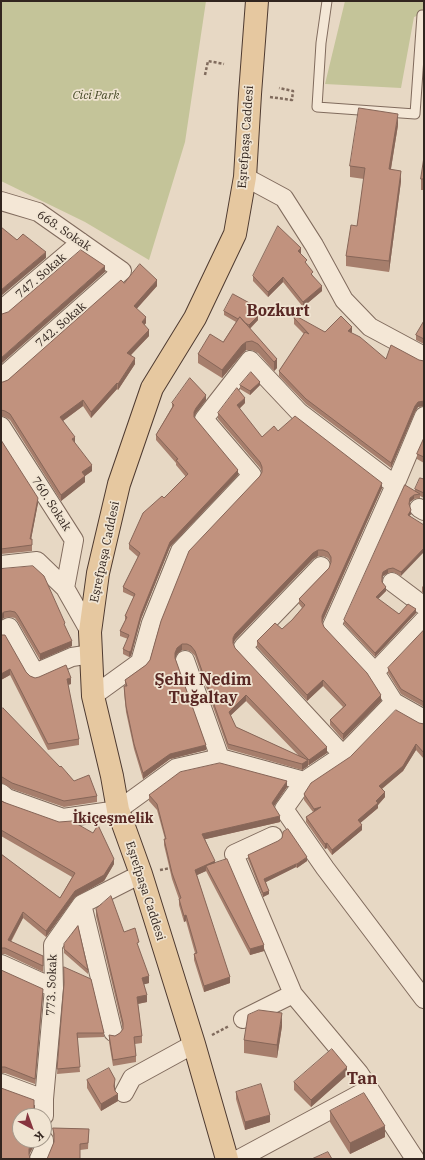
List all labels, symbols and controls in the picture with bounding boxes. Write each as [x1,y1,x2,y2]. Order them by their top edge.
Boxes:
street label: Eşrefpaşa Caddesi [235,85,257,189]
park label: Cici Park [73,89,119,103]
street label: 668. Sokak [34,208,94,254]
street label: 747. Sokak [13,250,69,302]
street label: 742. Sokak [33,299,89,351]
district label: Bozkurt [247,301,309,321]
street label: 760. Sokak [28,474,74,534]
street label: Eşrefpaşa Caddesi [87,500,123,604]
district label: Şehit Nedim Tuğaltay [154,670,252,708]
district label: İkiçeşmelik [73,811,153,827]
street label: Eşrefpaşa Caddesi [122,840,168,942]
street label: 773. Sokak [44,954,60,1016]
district label: Tan [347,1069,377,1089]
north arrow [12,1108,52,1148]
text: K [31,1128,47,1144]

